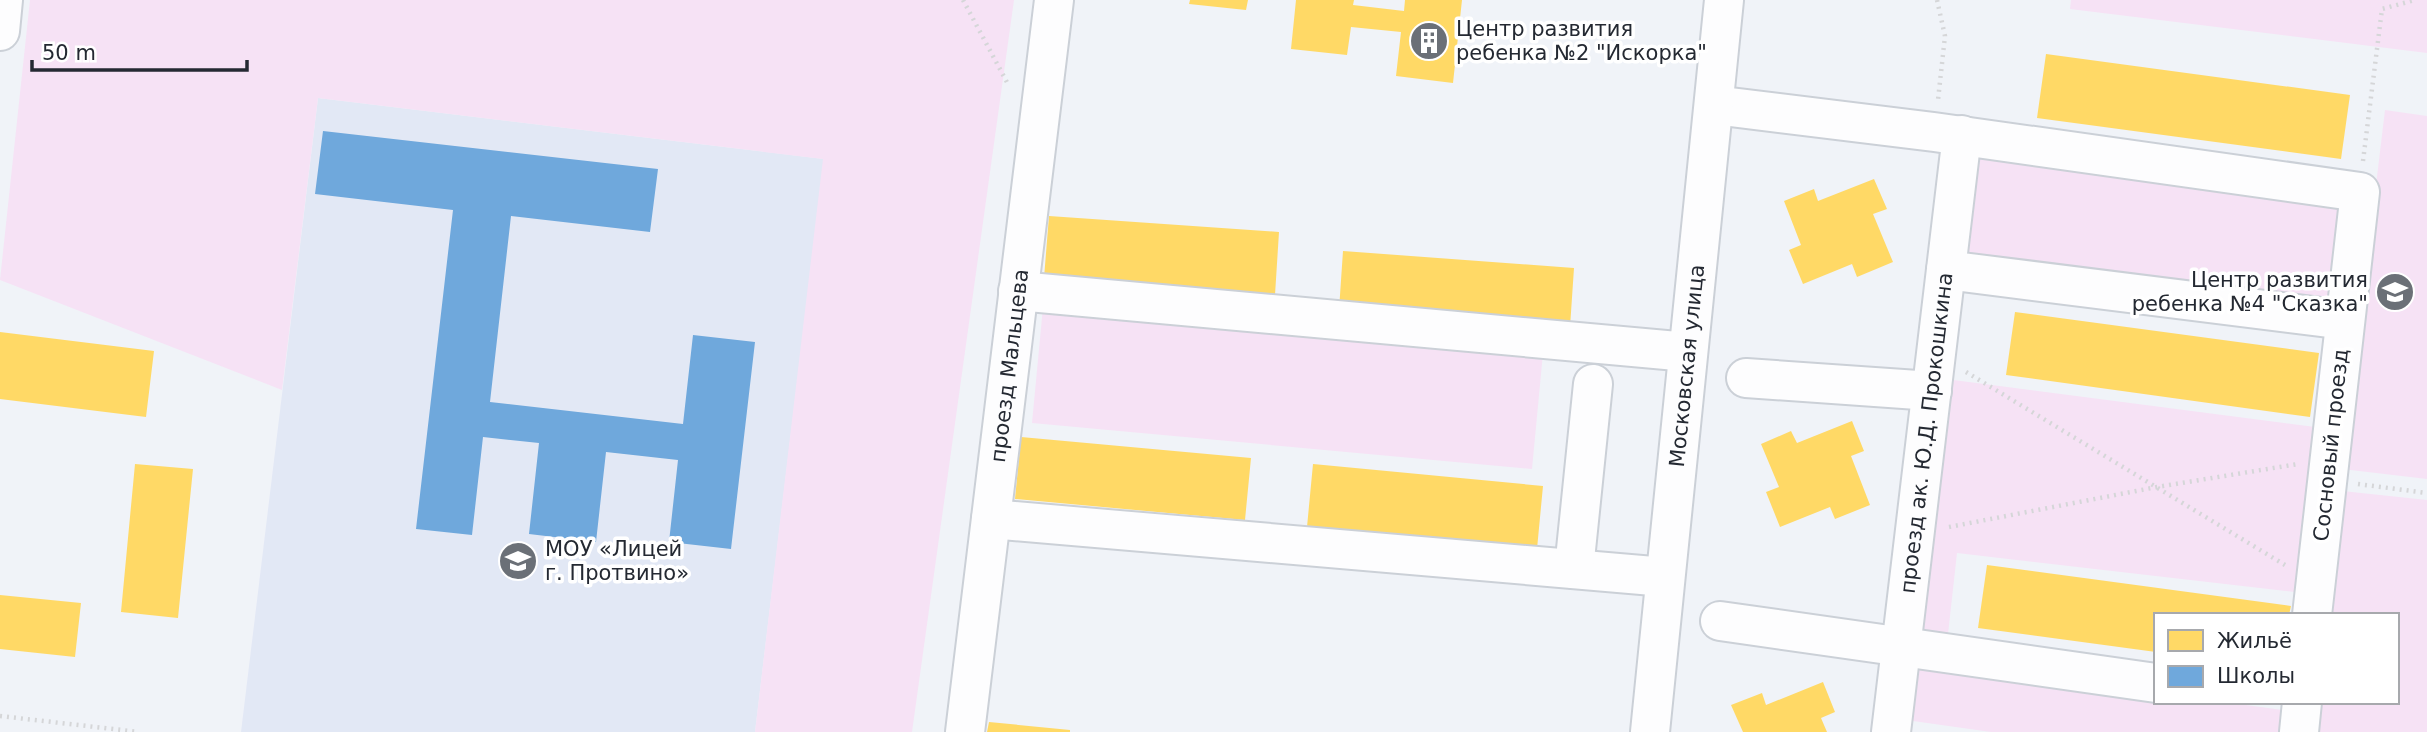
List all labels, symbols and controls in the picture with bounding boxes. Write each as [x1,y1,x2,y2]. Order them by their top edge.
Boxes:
place label: Центр развития ребенка №2 "Искорка" [1456,17,1707,65]
building icon: Центр развития ребенка №2 "Искорка" [1408,20,1450,62]
scale bar [32,28,247,72]
text: 50 m [42,41,96,65]
street label: Московская улица [1665,263,1709,468]
street label: проезд Мальцева [986,268,1033,464]
place label: Центр развития ребенка №4 "Сказка" [2132,268,2368,316]
street label: проезд ак. Ю.Д. Прокошкина [1896,271,1958,595]
school or university icon: Центр развития ребенка №4 "Сказка" [2374,271,2416,313]
street label: Сосновый проезд [2309,348,2353,542]
place label: МОУ «Лицей г. Протвино» [545,537,689,585]
school or university icon: МОУ «Лицей г. Протвино» [497,540,539,582]
legend [2154,613,2399,704]
text: Жильё [2217,629,2292,653]
text: Школы [2217,664,2295,688]

